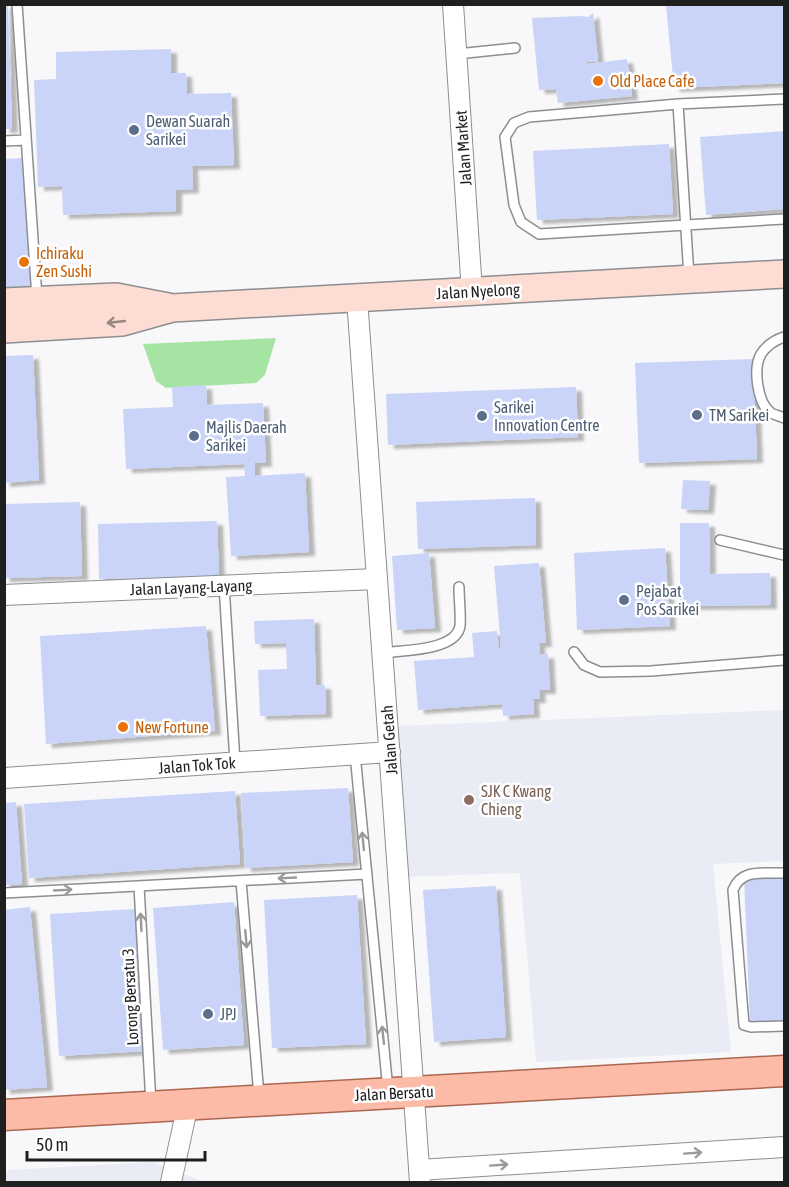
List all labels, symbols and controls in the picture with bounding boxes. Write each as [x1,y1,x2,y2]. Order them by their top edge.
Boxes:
place label: Old Place Cafe [610,72,694,90]
marker: Old Place Cafe [591,74,605,88]
street label: Jalan Market [451,109,475,186]
place label: Dewan Suarah Sarikei [146,112,230,148]
marker: Dewan Suarah Sarikei [127,123,141,137]
place label: Ichiraku Zen Sushi [36,244,92,280]
marker: Ichiraku Zen Sushi [17,255,31,269]
street label: Jalan Nyelong [436,280,520,303]
one-way arrow [107,317,126,328]
place label: Sarikei Innovation Centre [494,398,599,434]
place label: TM Sarikei [709,406,769,424]
marker: TM Sarikei [690,408,704,422]
marker: Sarikei Innovation Centre [475,409,489,423]
place label: Majlis Daerah Sarikei [206,418,287,454]
marker: Majlis Daerah Sarikei [187,429,201,443]
street label: Jalan Layang-Layang [129,576,253,599]
place label: Pejabat Pos Sarikei [636,582,699,618]
marker: Pejabat Pos Sarikei [617,593,631,607]
street label: Jalan Getah [378,705,400,775]
place label: New Fortune [135,718,209,736]
marker: New Fortune [116,720,130,734]
street label: Jalan Tok Tok [158,753,236,777]
place label: SJK C Kwang Chieng [481,782,551,819]
marker: SJK C Kwang Chieng [462,793,476,807]
one-way arrow [357,831,368,851]
one-way arrow [278,873,298,884]
one-way arrow [52,885,72,896]
one-way arrow [135,913,146,933]
one-way arrow [240,928,251,948]
street label: Lorong Bersatu 3 [118,948,143,1046]
place label: JPJ [220,1005,237,1023]
marker: JPJ [201,1007,215,1021]
one-way arrow [377,1025,388,1045]
street label: Jalan Bersatu [354,1082,434,1104]
scale bar [27,1124,206,1162]
text: 50 m [36,1134,68,1155]
one-way arrow [683,1147,703,1158]
one-way arrow [488,1159,508,1170]

